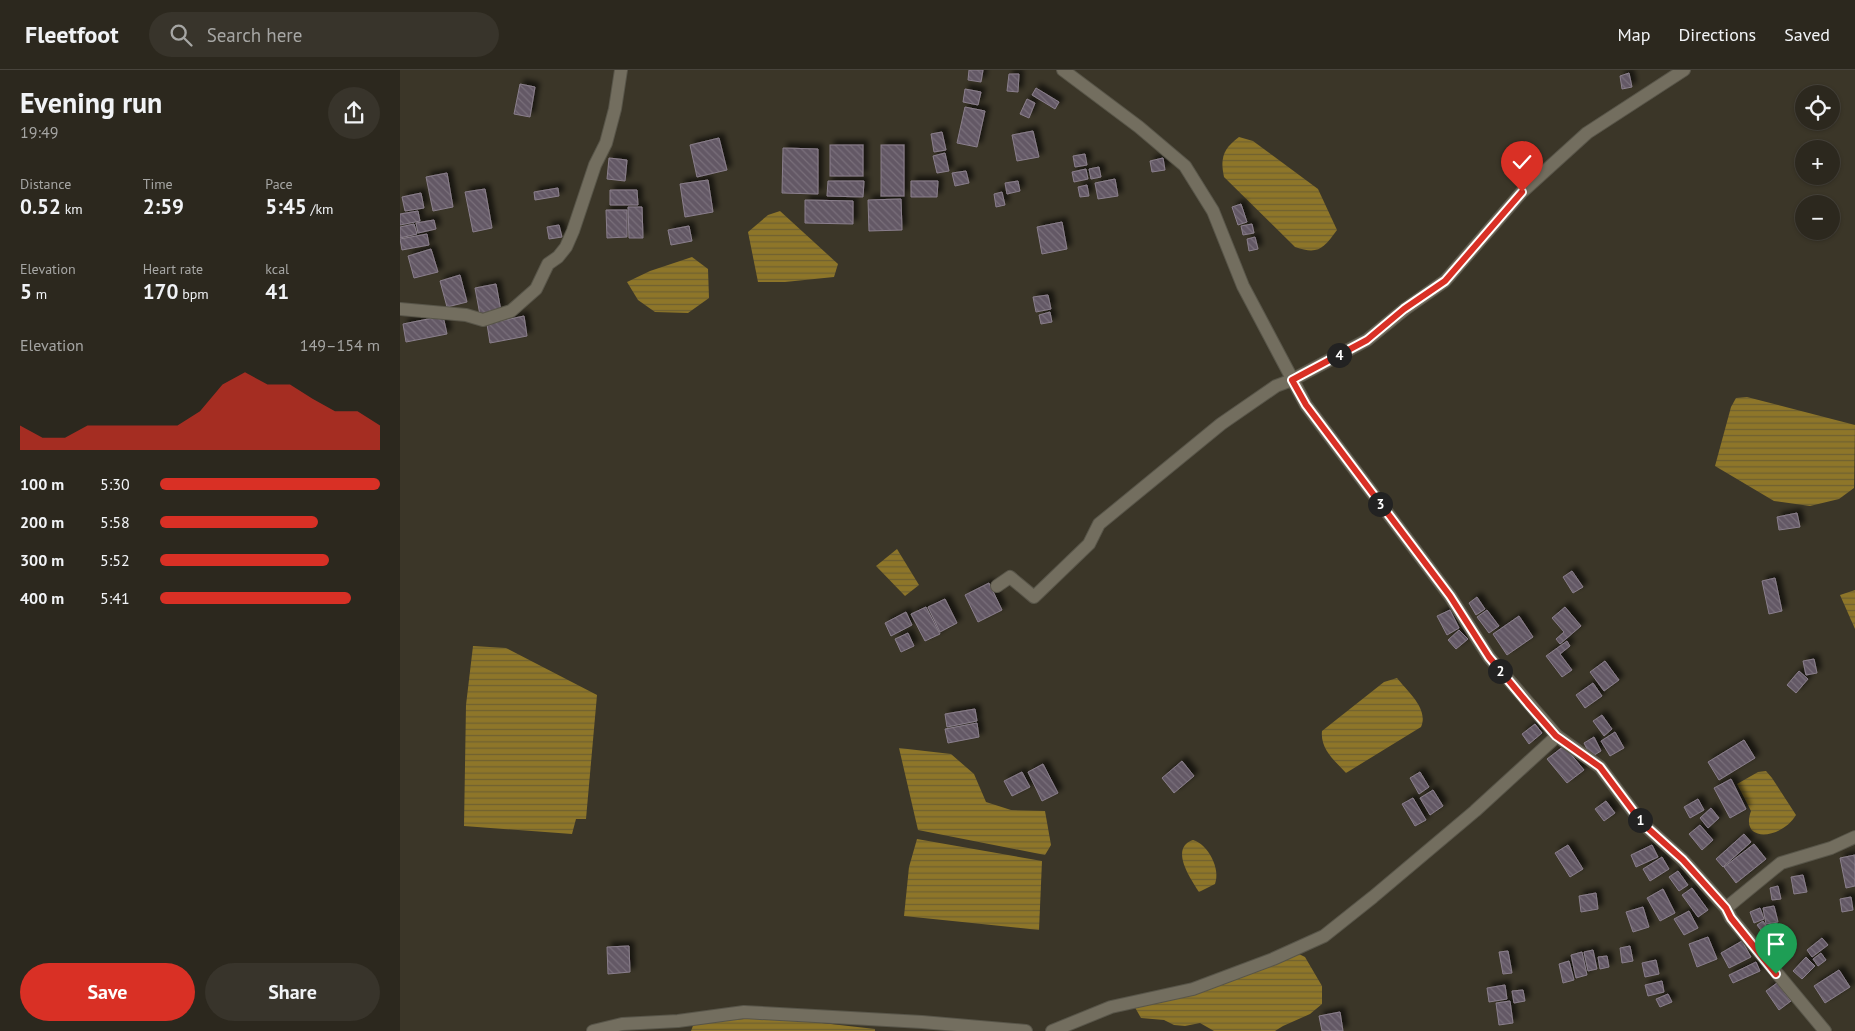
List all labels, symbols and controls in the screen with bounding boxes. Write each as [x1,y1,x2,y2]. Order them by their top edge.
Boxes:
search box [149,12,499,57]
text: Fleetfoot [25,19,119,50]
icon: search [167,21,195,49]
text: Search here [207,23,302,47]
text: Map [1618,23,1650,46]
text: Directions [1678,23,1756,46]
text: Saved [1784,23,1830,46]
text: Evening run [20,84,162,121]
map controls [1795,85,1840,240]
button: locate [1795,85,1840,130]
button: share [328,87,380,139]
text: 19:49 [20,122,58,142]
button: + [1795,140,1840,185]
pin [1501,141,1543,192]
icon: check [1508,148,1536,176]
text: Distance [20,175,71,193]
text: Time [143,175,173,193]
text: Pace [265,175,293,193]
text: 0.52 [20,193,61,220]
text: 2:59 [143,193,184,220]
text: 5:45 [265,193,307,220]
button: − [1795,195,1840,240]
text: km [61,200,83,218]
text: /km [307,200,333,218]
text: Elevation [20,260,76,278]
text: Heart rate [143,260,203,278]
text: kcal [265,260,289,278]
text: 5 [20,278,32,305]
text: 170 [143,278,178,305]
text: 41 [265,278,289,305]
text: m [32,285,47,303]
text: bpm [178,285,209,303]
text: Elevation [20,335,84,355]
text: 149–154 m [300,335,380,355]
pin: 4 [1326,342,1352,368]
text: 4 [1336,346,1343,364]
text: 100 m [20,474,64,494]
text: 5:30 [100,474,130,494]
pin: 3 [1368,492,1392,516]
text: 3 [1377,495,1384,513]
text: 200 m [20,512,64,532]
text: 5:58 [100,512,130,532]
text: 300 m [20,550,64,570]
text: 5:52 [100,550,130,570]
text: 400 m [20,588,64,608]
text: 5:41 [100,588,130,608]
pin: 2 [1488,658,1512,684]
text: 2 [1497,662,1504,680]
pin: 1 [1628,808,1652,832]
text: 1 [1637,811,1644,829]
pin [1755,923,1797,974]
icon: arrive [1762,930,1790,958]
button: Save [20,963,195,1021]
button: Share [205,963,380,1021]

